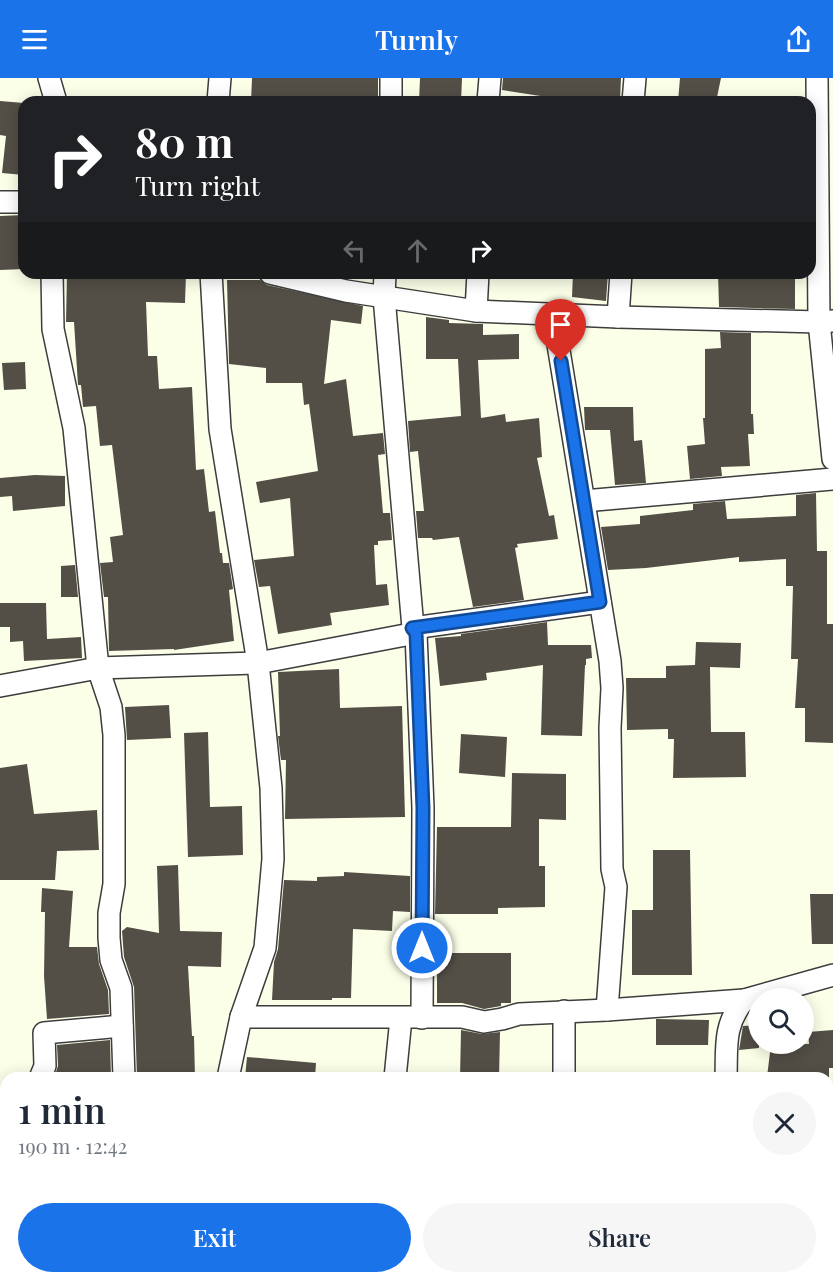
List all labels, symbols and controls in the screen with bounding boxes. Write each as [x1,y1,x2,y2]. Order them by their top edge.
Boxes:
text: Turnly [375,21,458,57]
icon: menu [18,23,51,56]
icon: share [782,23,815,56]
text: 80 m [135,113,233,169]
icon: right [36,120,114,198]
text: Turn right [135,167,260,203]
icon: left [338,234,371,267]
icon: ahead [401,234,434,267]
icon: right [464,234,497,267]
pin [535,299,586,361]
icon: arrive [544,308,577,341]
position arrow [390,916,454,980]
map controls [748,988,814,1054]
button: search [748,988,814,1054]
text: 1 min [18,1085,106,1133]
button: close [753,1092,816,1155]
text: 190 m · 12:42 [18,1132,127,1159]
button: Exit [18,1203,411,1272]
button: Share [423,1203,816,1272]

